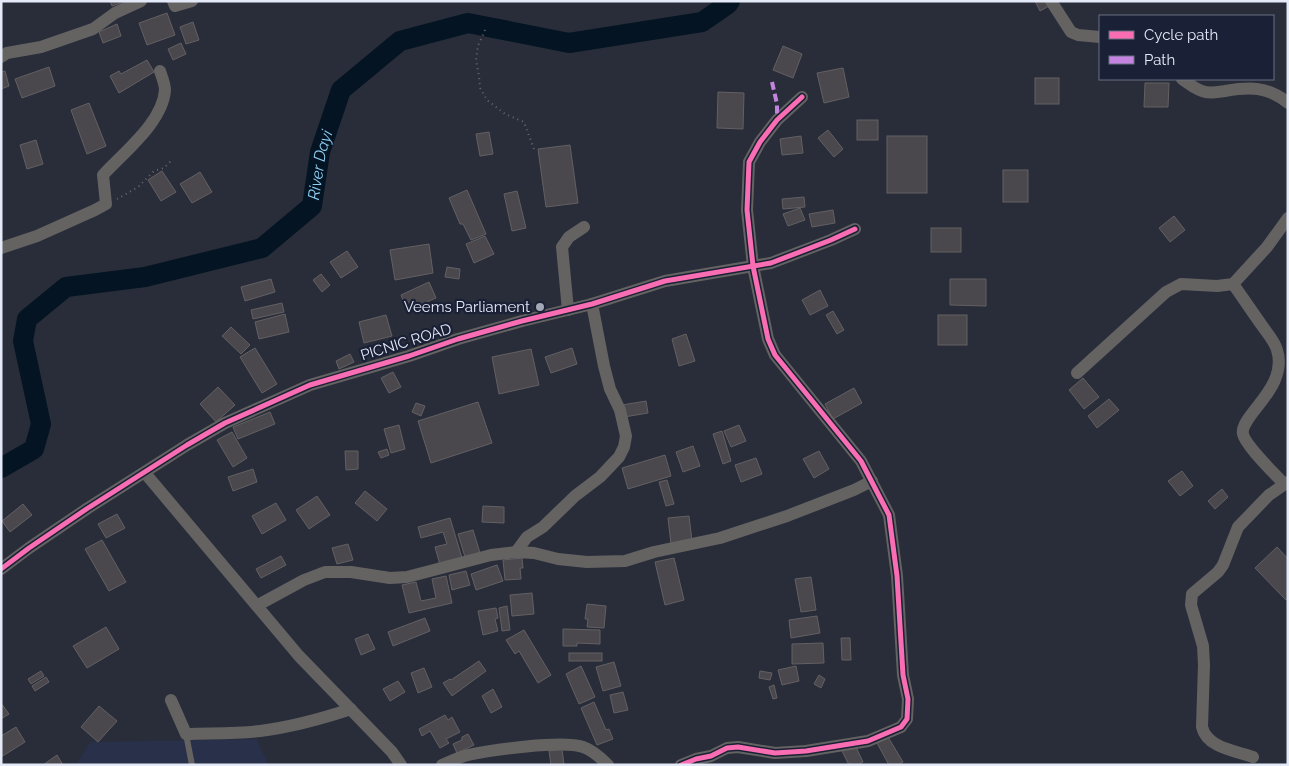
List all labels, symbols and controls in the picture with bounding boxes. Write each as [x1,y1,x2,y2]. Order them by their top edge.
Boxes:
legend [1099,15,1274,80]
text: Cycle path [1144,26,1218,44]
text: Path [1144,51,1175,69]
water label: River Dayi [304,127,337,201]
place label: Veems Parliament [404,298,530,316]
marker: Veems Parliament [534,301,546,313]
street label: PICNIC ROAD [358,320,454,364]

